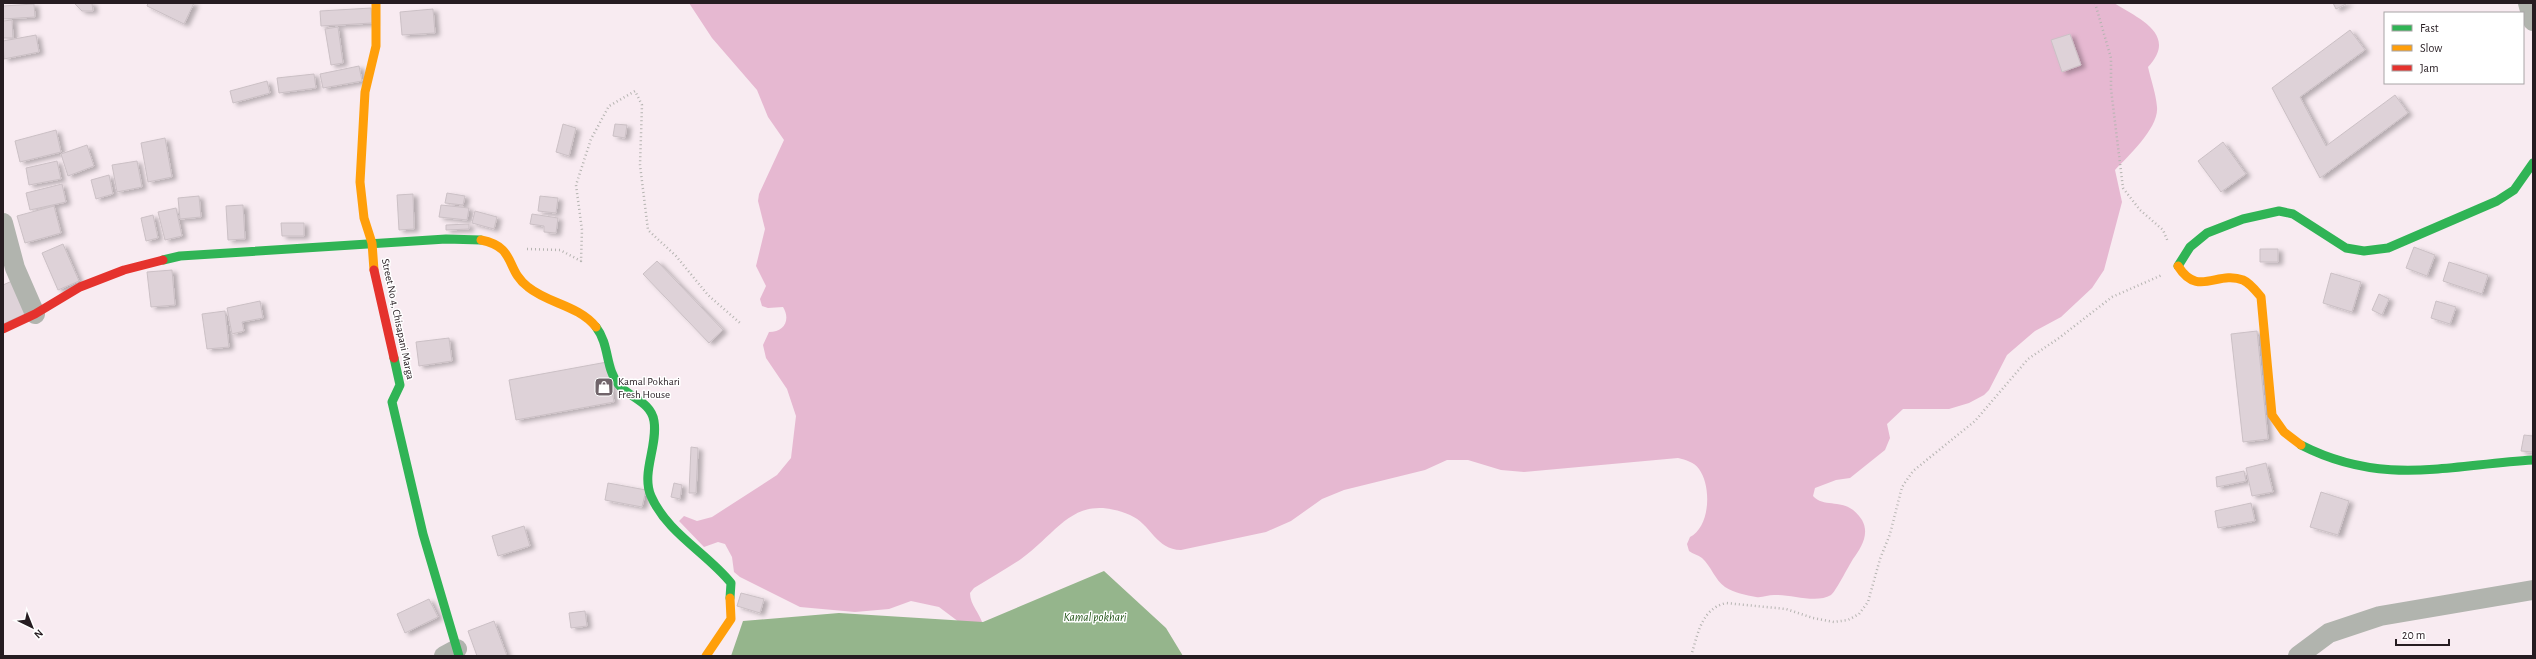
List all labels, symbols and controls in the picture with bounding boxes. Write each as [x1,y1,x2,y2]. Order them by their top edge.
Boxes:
legend [2384,12,2524,84]
text: Fast [2420,22,2439,34]
text: Slow [2420,42,2442,54]
text: Jam [2420,62,2439,74]
street label: Street No 4, Chisapani Marga [380,258,416,380]
shop icon: Kamal Pokhari Fresh House [593,376,615,398]
place label: Kamal Pokhari Fresh House [618,376,680,400]
north arrow [12,607,52,647]
water label: Kamal pokhari [1064,611,1127,624]
scale bar [2396,621,2449,647]
text: N [32,627,45,641]
text: 20 m [2402,629,2425,641]

